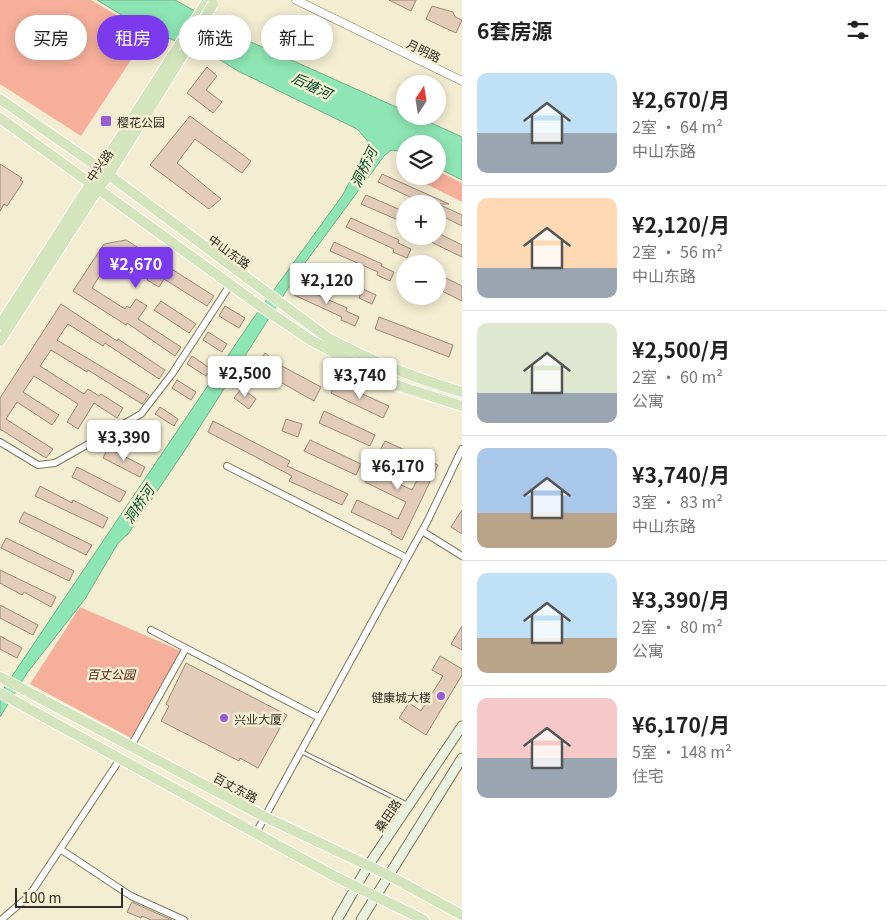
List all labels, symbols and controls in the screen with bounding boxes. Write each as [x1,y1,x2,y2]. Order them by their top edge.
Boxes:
chip: 买房 [15,15,87,60]
chip: 租房 [97,15,169,60]
chip: 筛选 [179,15,251,60]
chip: 新上 [261,15,333,60]
text: 6套房源 [477,15,552,45]
icon: filters [844,16,872,44]
street label: 月明路 [404,34,444,66]
water label: 后塘河 [289,67,338,105]
north arrow [396,75,446,125]
map controls [396,75,446,305]
text: ¥2,670/月 [632,84,730,114]
icon: home [517,93,577,153]
place label: 樱花公园 [117,113,165,130]
marker: 樱花公园 [99,114,113,128]
text: 2室 · 64 m² [632,114,723,138]
button: layers [396,135,446,185]
text: 中山东路 [632,138,696,162]
water label: 洞桥河 [345,141,383,190]
street label: 中兴路 [82,145,116,185]
button: + [396,195,446,245]
text: ¥2,120/月 [632,209,730,239]
icon: home [517,218,577,278]
street label: 中山东路 [206,230,254,272]
text: 2室 · 56 m² [632,239,723,263]
pin: ¥2,670 [95,246,177,289]
text: ¥2,670 [110,251,162,275]
button: − [396,255,446,305]
pin: ¥2,120 [286,262,368,305]
text: 中山东路 [632,263,696,287]
text: ¥2,120 [301,267,353,291]
text: ¥2,500/月 [632,334,730,364]
icon: home [517,343,577,403]
pin: ¥2,500 [204,356,286,398]
pin: ¥3,740 [319,358,401,400]
text: ¥2,500 [219,360,271,384]
text: ¥3,740 [334,362,386,386]
text: 2室 · 60 m² [632,364,723,388]
text: 公寓 [632,388,664,412]
pin: ¥3,390 [83,420,165,462]
text: ¥3,390 [98,424,150,448]
pin: ¥6,170 [357,448,439,491]
text: ¥6,170 [372,453,424,477]
text: ¥3,740/月 [632,459,730,489]
icon: home [517,468,577,528]
water label: 洞桥河 [118,479,160,527]
text: 3室 · 83 m² [632,489,723,513]
text: 中山东路 [632,513,696,537]
text: ¥3,390/月 [632,584,730,614]
icon: home [517,593,577,653]
text: 2室 · 80 m² [632,614,723,638]
text: 公寓 [632,638,664,662]
park label: 百丈公园 [87,665,137,682]
place label: 健康城大楼 [371,688,431,705]
marker: 健康城大楼 [435,690,447,702]
text: ¥6,170/月 [632,709,730,739]
place label: 兴业大厦 [234,710,282,727]
marker: 兴业大厦 [218,712,230,724]
icon: home [517,718,577,778]
text: 5室 · 148 m² [632,739,732,763]
text: 住宅 [632,763,664,787]
street label: 百丈东路 [211,768,261,806]
street label: 桑田路 [370,795,404,835]
scale bar [15,885,122,908]
text: 100 m [22,887,61,907]

